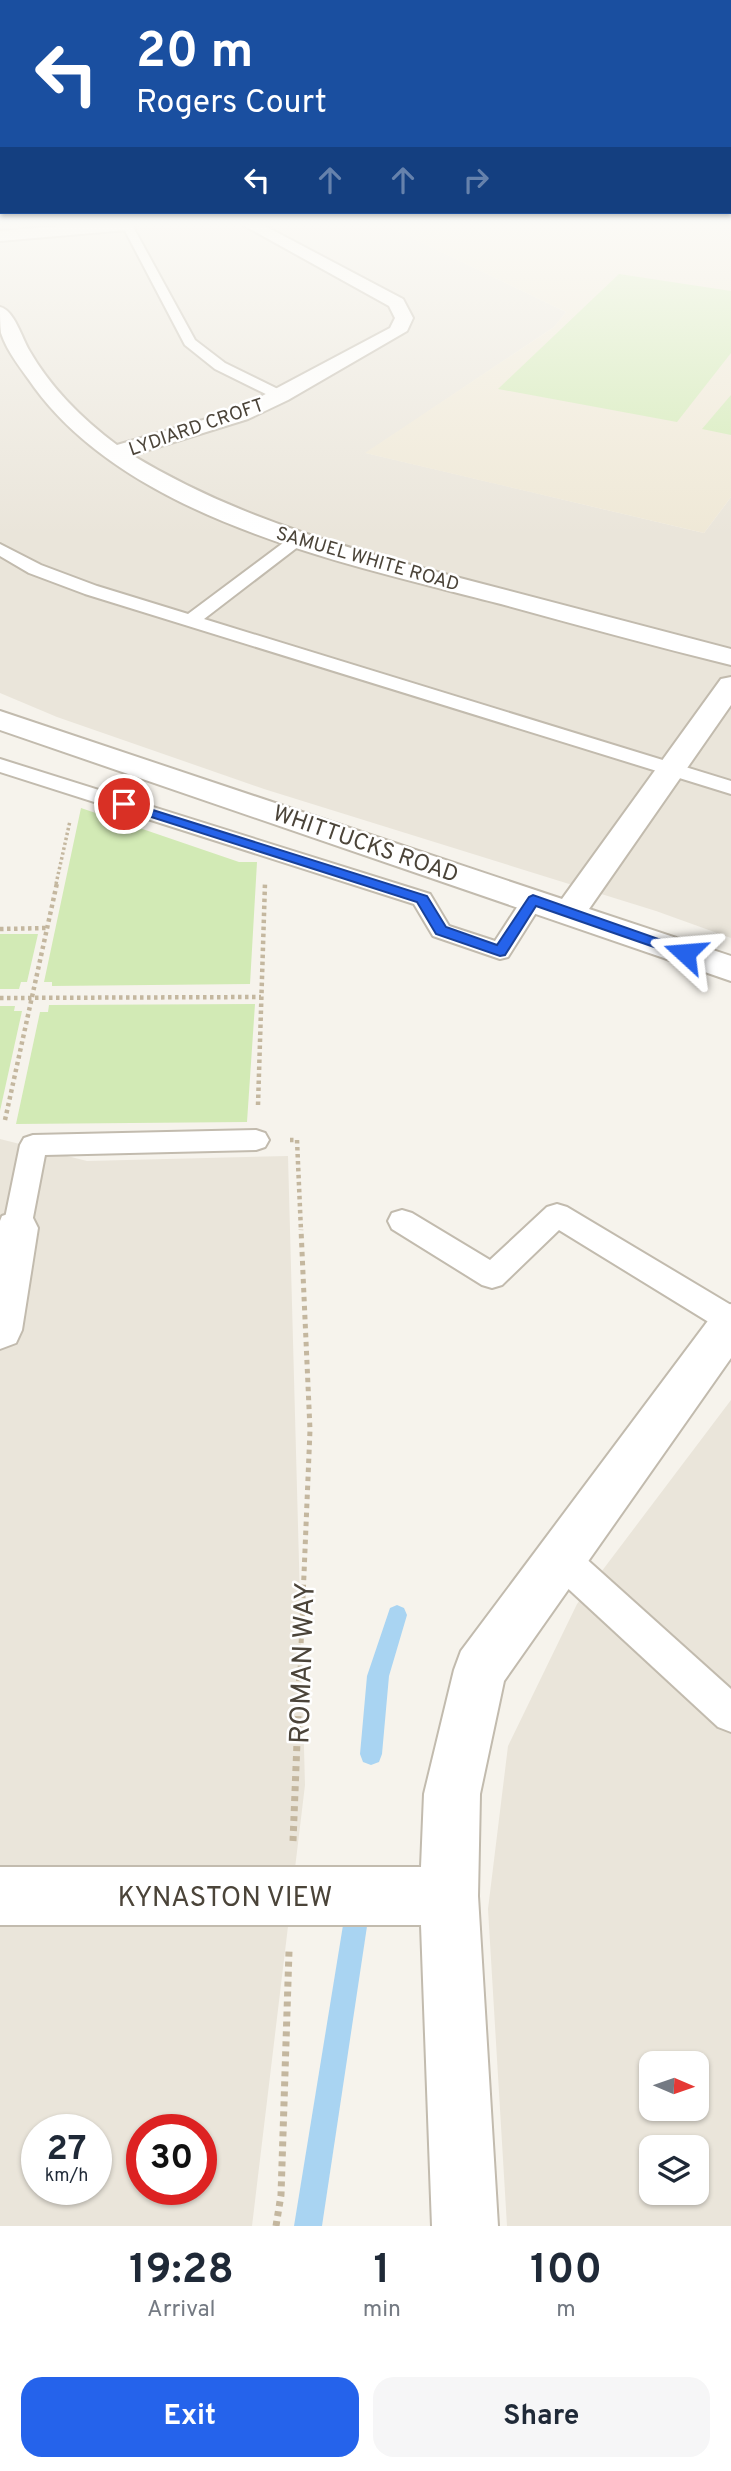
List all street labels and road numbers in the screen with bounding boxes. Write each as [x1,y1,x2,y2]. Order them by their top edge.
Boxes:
street label: LYDIARD CROFT [126,393,268,462]
street label: SAMUEL WHITE ROAD [273,522,462,598]
street label: WHITTUCKS ROAD [268,800,462,891]
street label: ROMAN WAY [283,1582,325,1745]
street label: KYNASTON VIEW [117,1881,333,1917]

